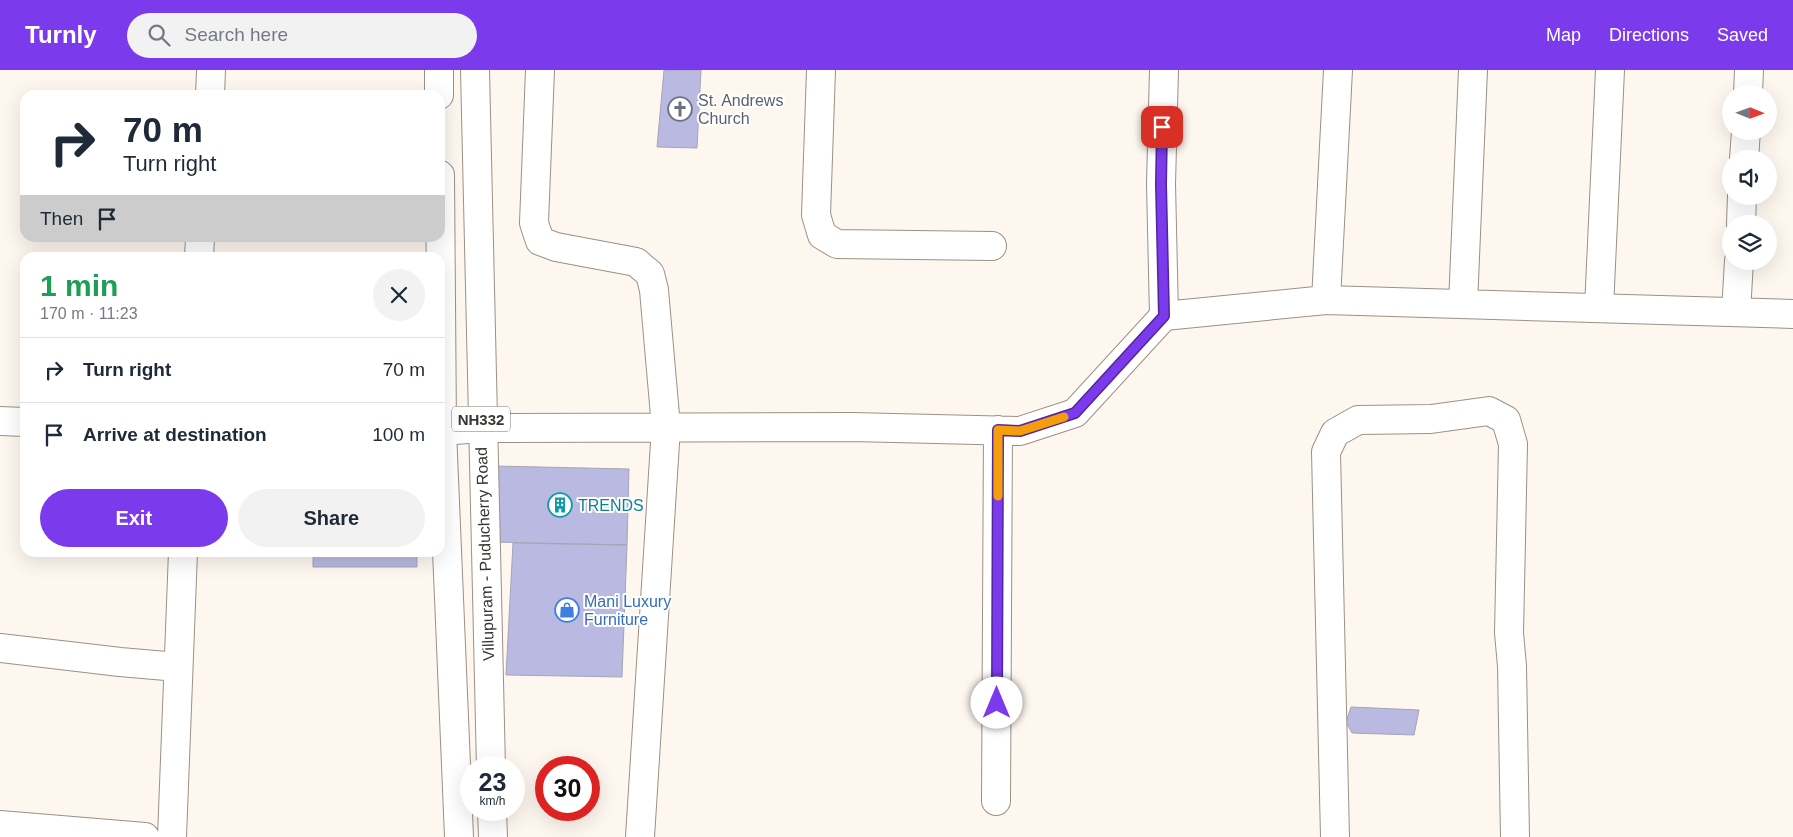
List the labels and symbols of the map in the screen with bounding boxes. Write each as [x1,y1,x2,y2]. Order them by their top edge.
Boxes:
north arrow [1722,85,1778,140]
place label: St. Andrews Church [698,92,783,127]
church icon: St. Andrews Church [667,96,693,122]
pin [1141,106,1183,148]
road number: NH332 [452,406,510,432]
street label: Villupuram - Puducherry Road [473,447,497,661]
building icon: TRENDS [547,492,573,518]
place label: TRENDS [578,497,644,514]
place label: Mani Luxury Furniture [584,593,671,628]
shop icon: Mani Luxury Furniture [554,597,580,623]
position arrow [970,676,1022,728]
speed limit sign: 30 [535,756,600,821]

